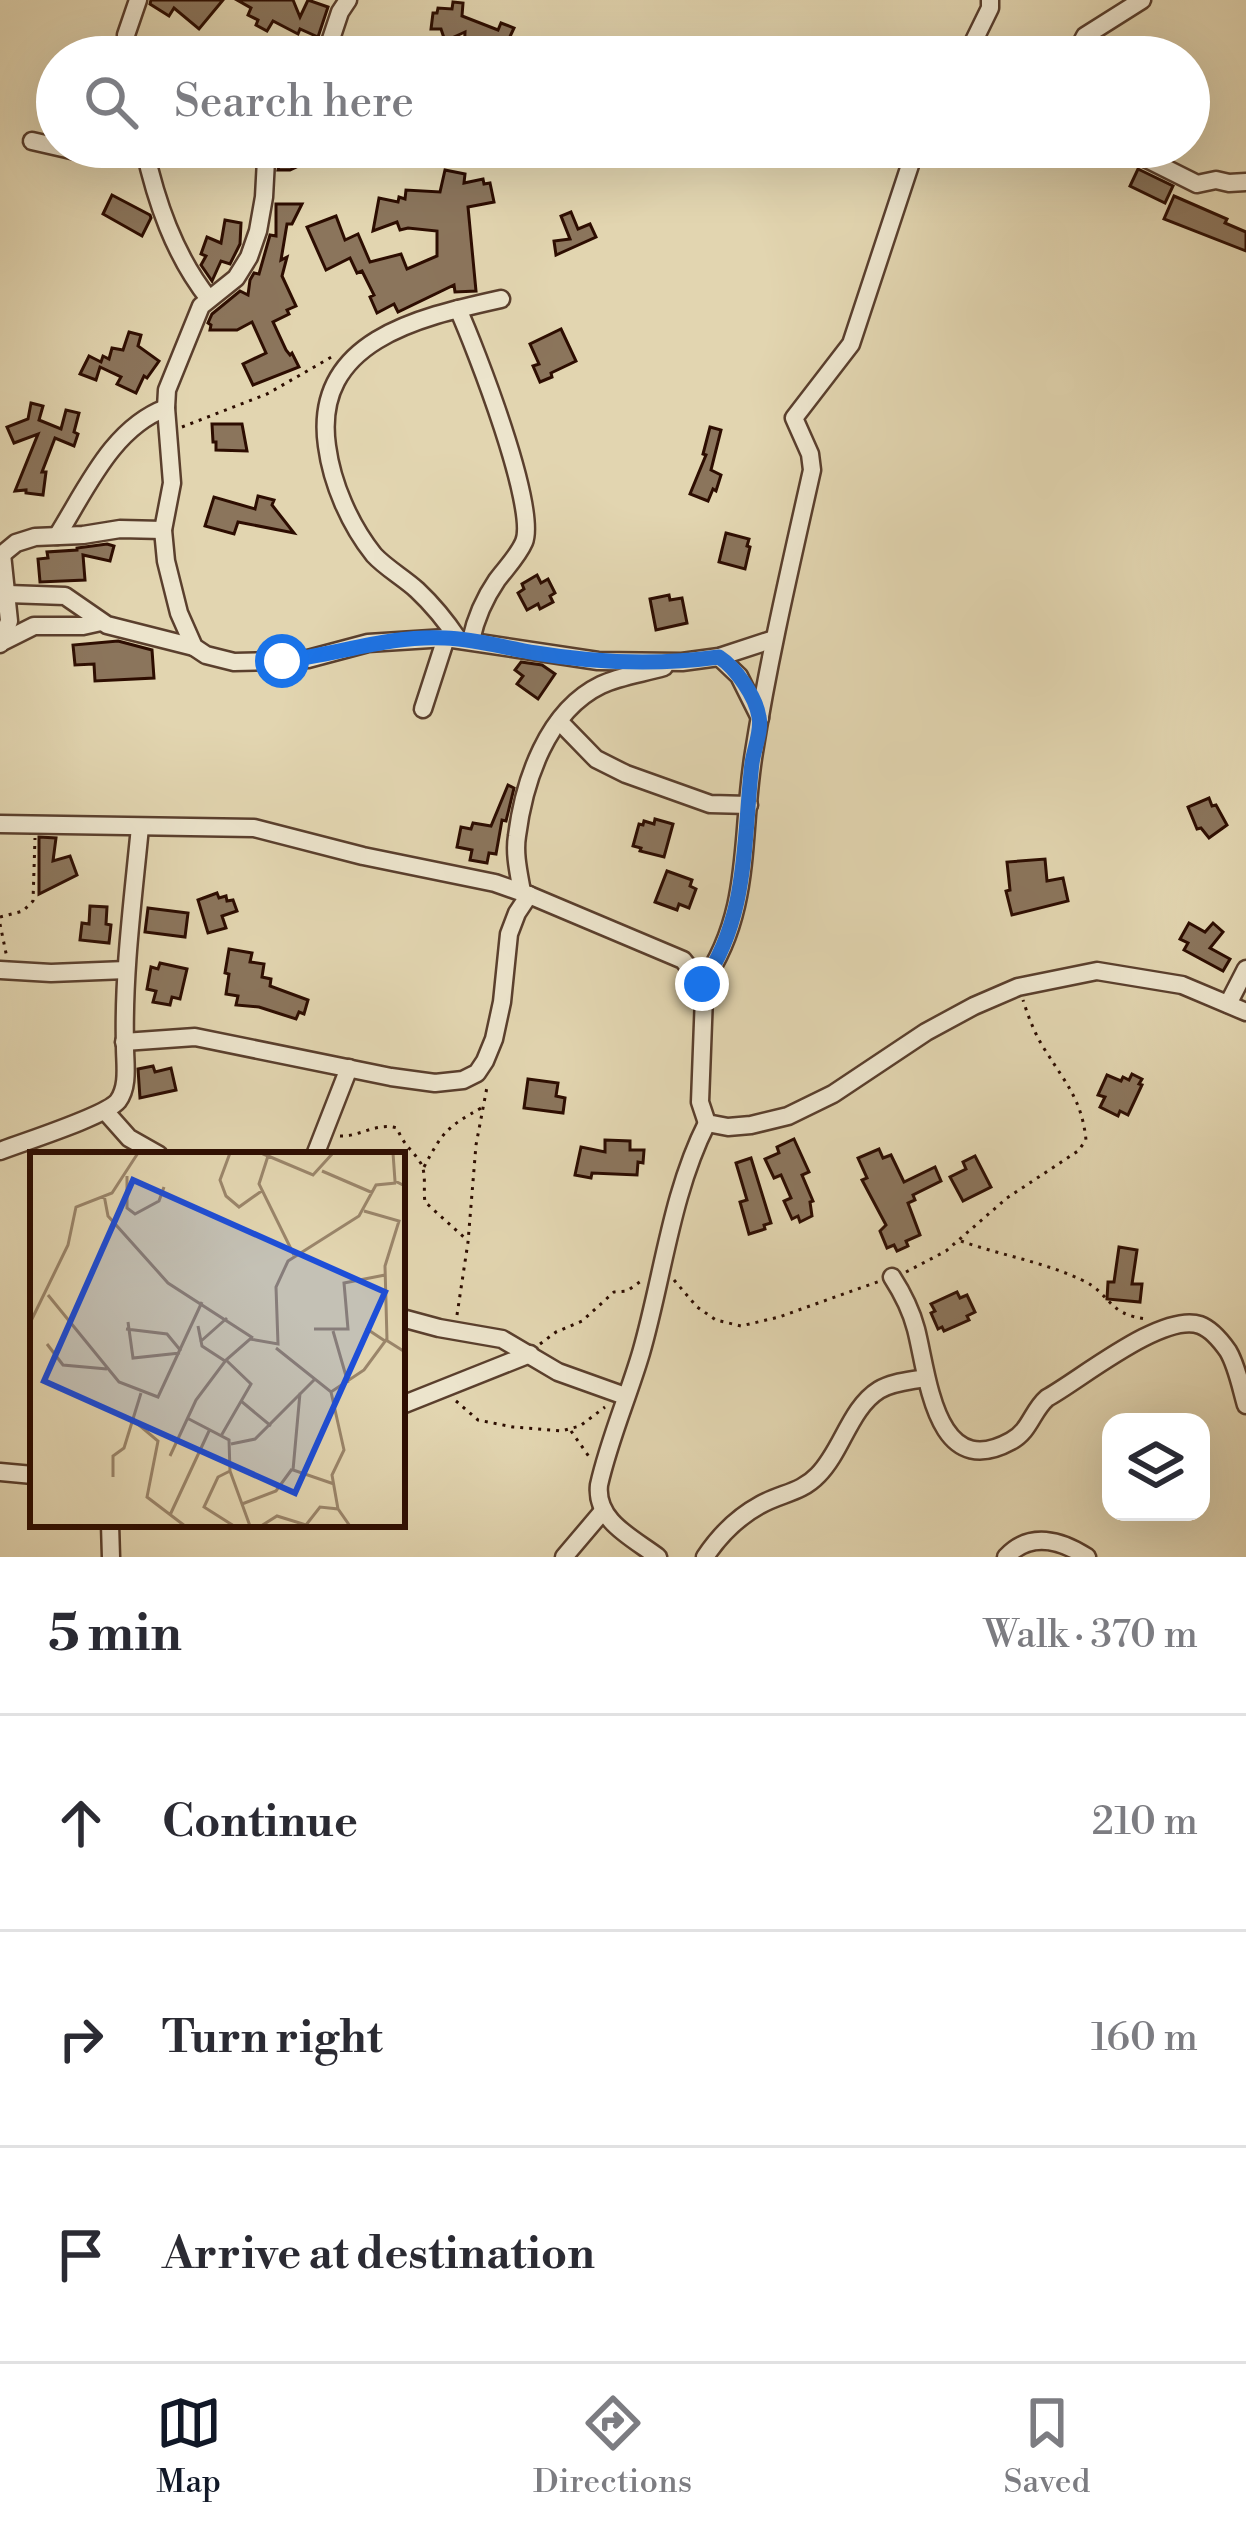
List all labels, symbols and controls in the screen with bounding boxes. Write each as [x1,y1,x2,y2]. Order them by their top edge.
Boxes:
search box [36,36,1210,168]
icon: search [78,69,144,135]
text: Search here [174,74,414,131]
route start [255,634,309,688]
route end [675,957,729,1011]
inset map [30,1152,405,1527]
map controls [1102,1413,1210,1521]
button: layers [1102,1413,1210,1521]
text: 5 min [48,1603,182,1667]
text: Walk · 370 m [983,1611,1198,1660]
icon: ahead [48,1790,114,1856]
text: Continue [162,1794,358,1851]
text: 210 m [1092,1798,1198,1847]
icon: right [48,2006,114,2072]
text: Turn right [162,2010,383,2067]
text: 160 m [1091,2014,1198,2063]
icon: arrive [48,2222,114,2288]
text: Arrive at destination [162,2226,595,2283]
tab: Map [156,2390,222,2503]
tab: Directions [533,2390,692,2503]
tab: Saved [1004,2390,1090,2503]

